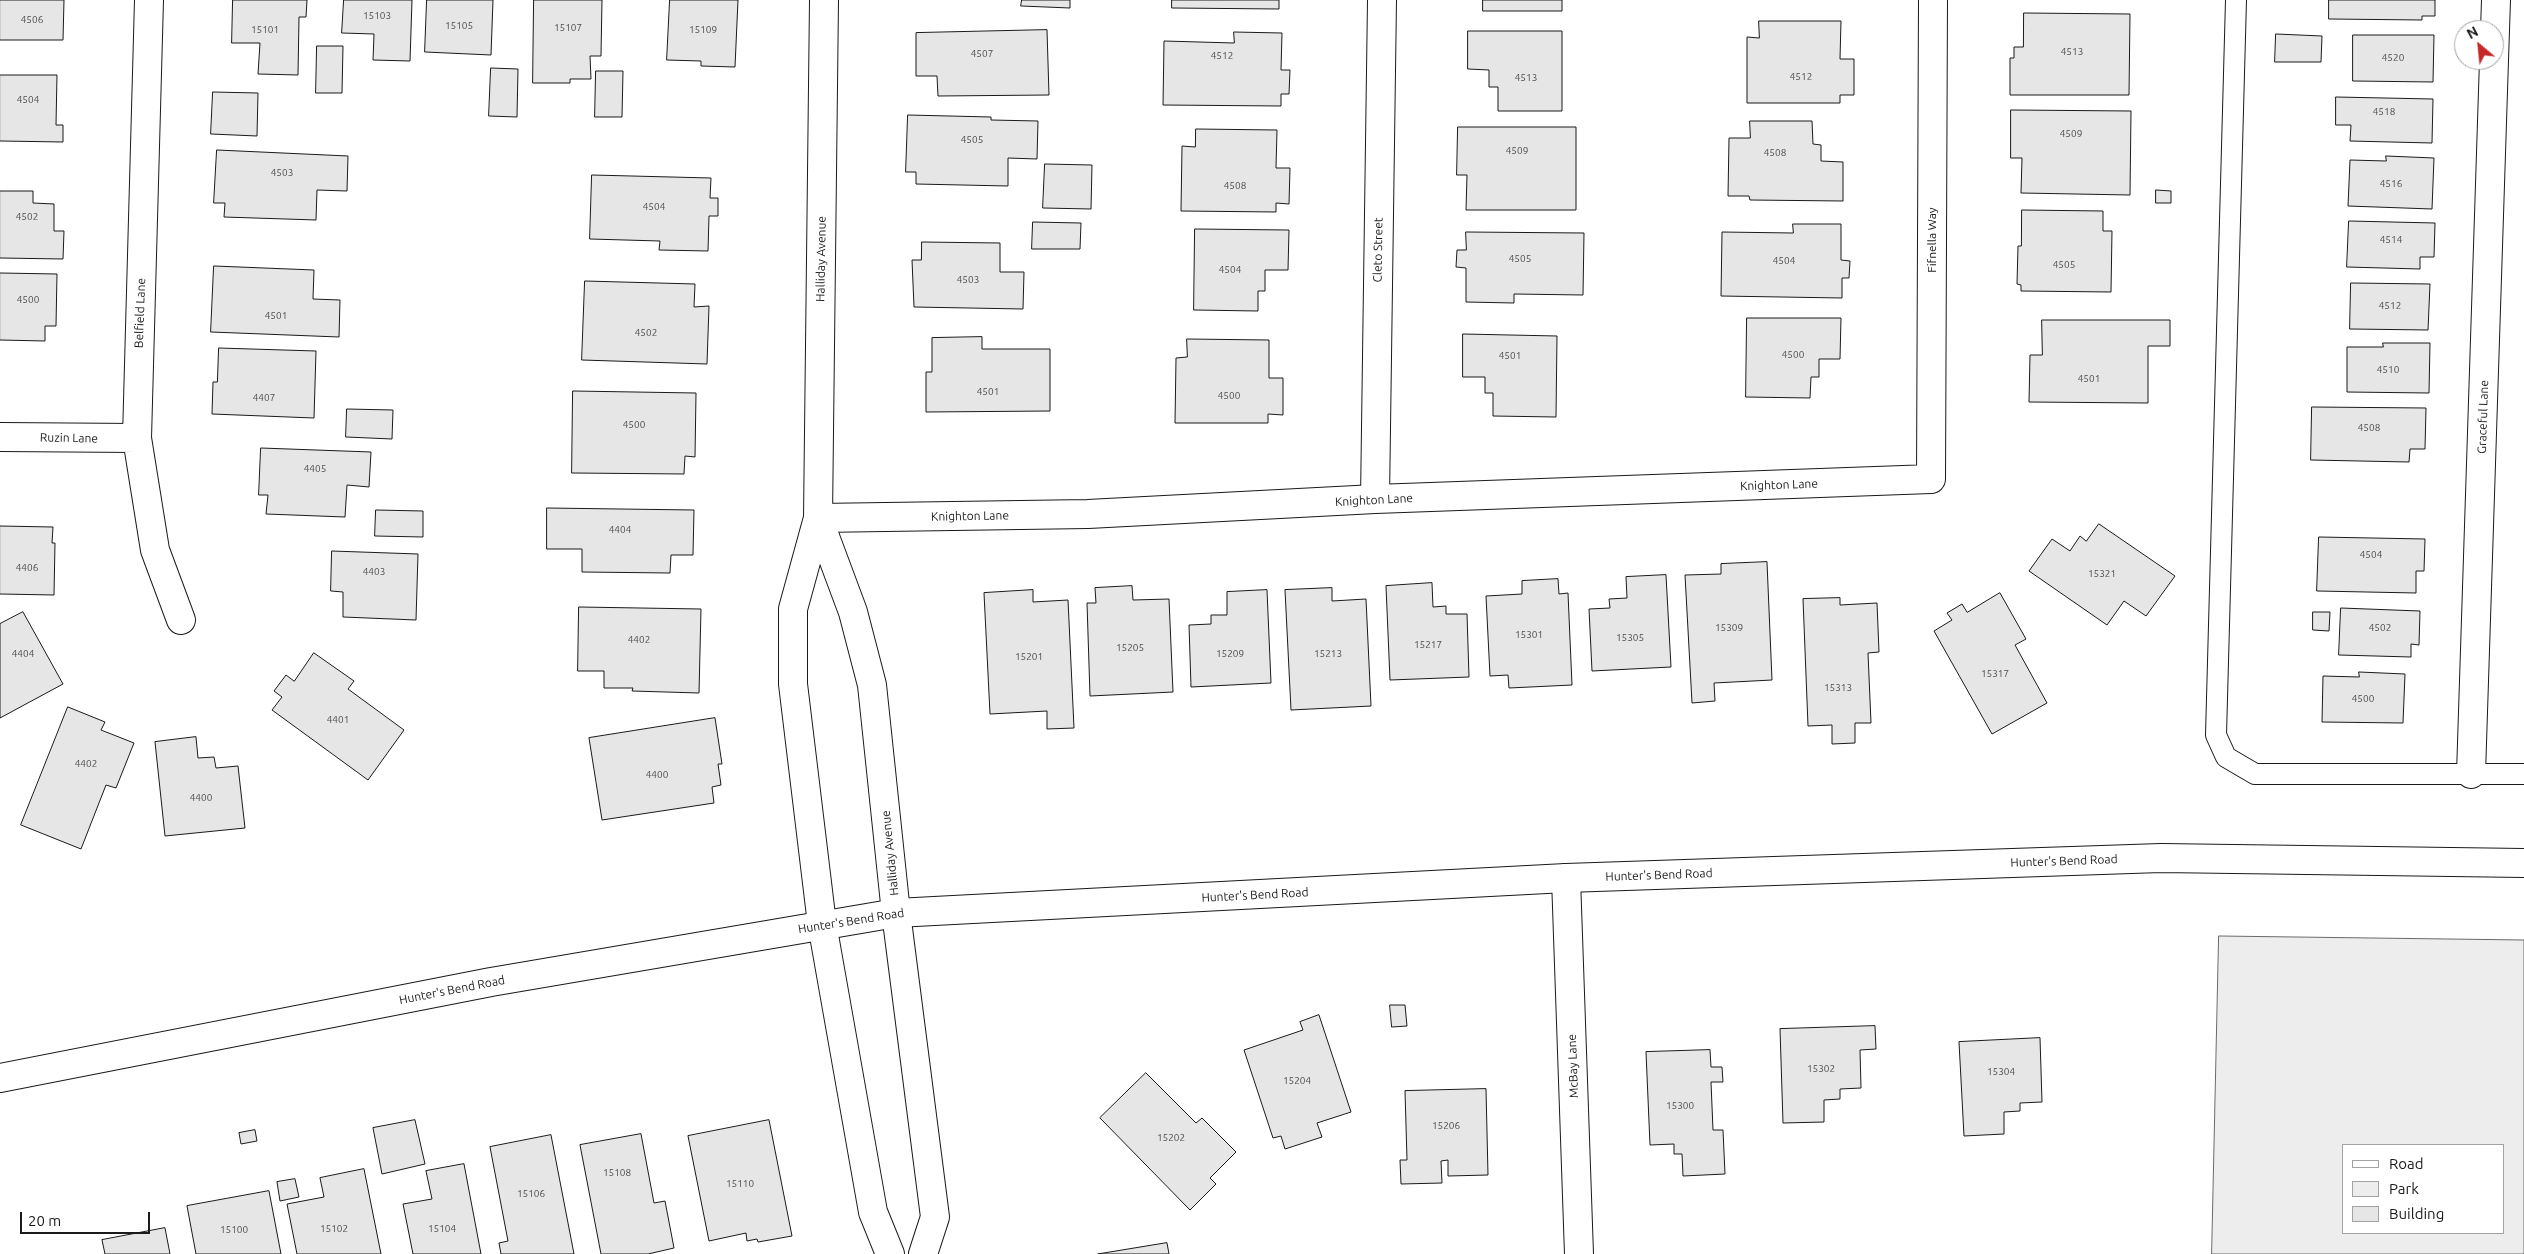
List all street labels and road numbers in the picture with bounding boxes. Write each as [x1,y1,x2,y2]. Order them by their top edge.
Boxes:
street label: Fifnella Way [1925,207,1939,273]
street label: Halliday Avenue [813,216,829,302]
street label: Cleto Street [1370,217,1386,283]
street label: Belfield Lane [132,278,148,348]
street label: Graceful Lane [2475,380,2491,454]
street label: Ruzin Lane [40,430,98,446]
street label: Knighton Lane [1740,476,1818,494]
street label: Knighton Lane [1335,491,1413,509]
street label: Knighton Lane [931,508,1009,524]
street label: Halliday Avenue [878,810,902,896]
street label: Hunter's Bend Road [2010,852,2118,870]
street label: Hunter's Bend Road [1605,866,1713,884]
street label: Hunter's Bend Road [1201,885,1309,905]
street label: Hunter's Bend Road [797,905,905,937]
street label: Hunter's Bend Road [398,973,506,1007]
street label: McBay Lane [1565,1034,1581,1098]

